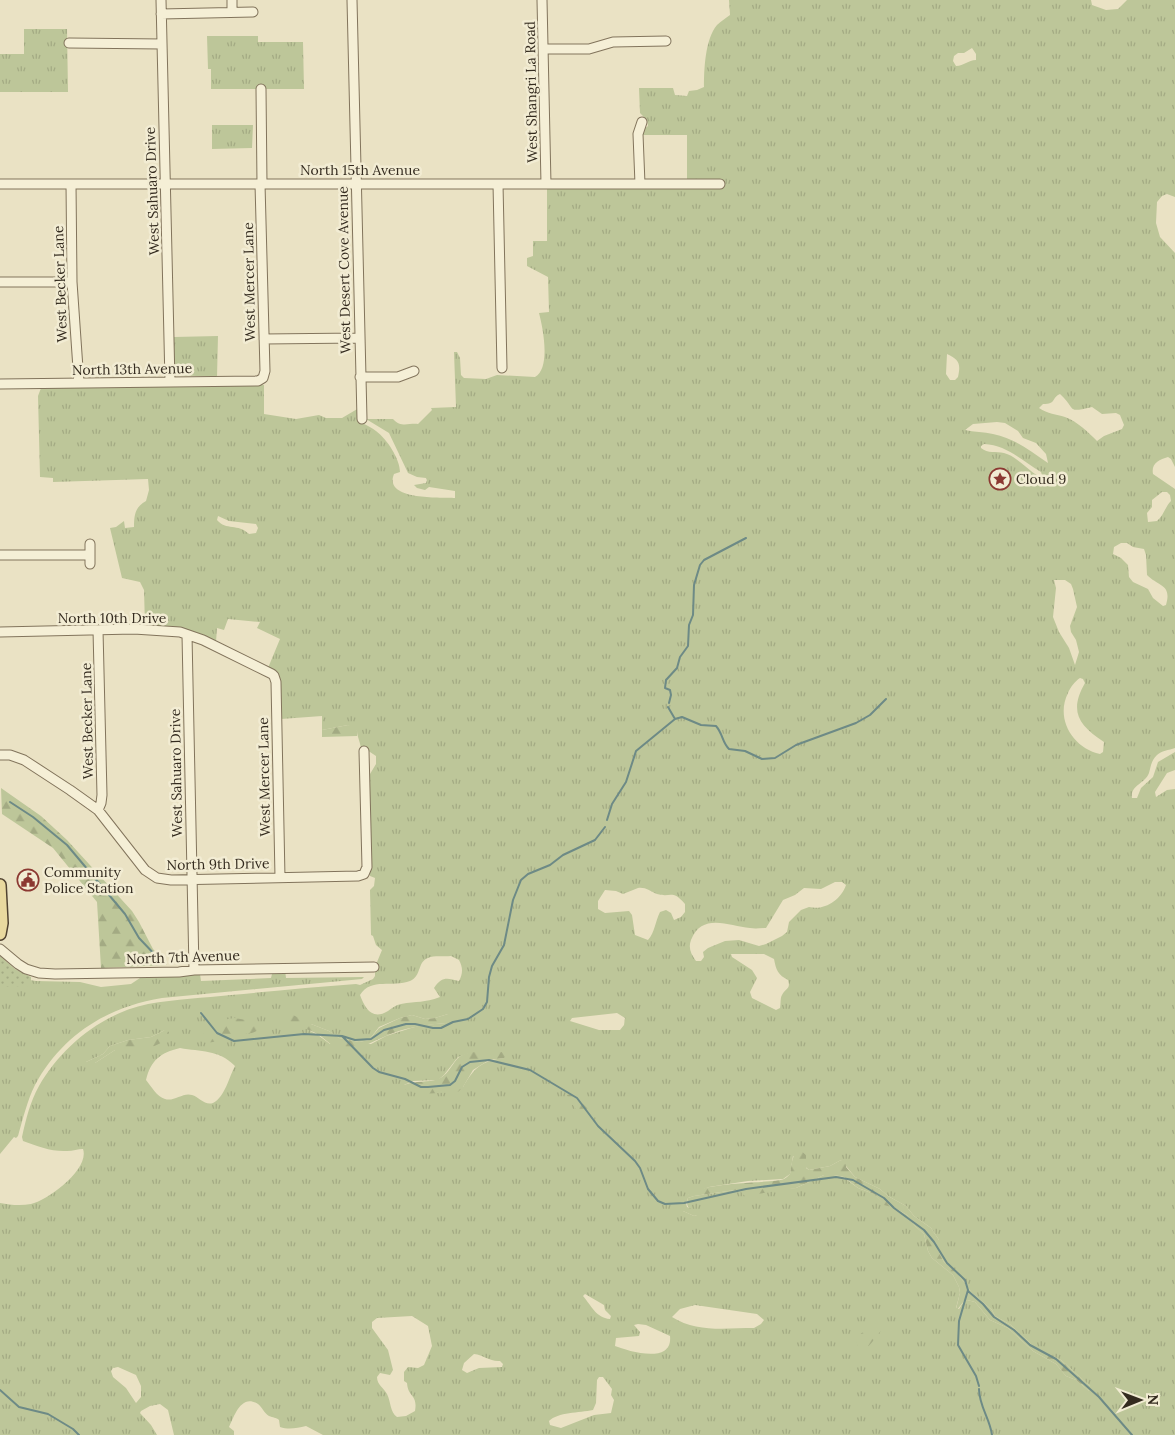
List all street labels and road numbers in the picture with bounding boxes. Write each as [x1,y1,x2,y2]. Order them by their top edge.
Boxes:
street label: West Shangri La Road [521,21,541,163]
street label: West Sahuaro Drive [141,126,163,256]
street label: North 15th Avenue [300,161,420,179]
street label: West Desert Cove Avenue [334,186,354,354]
street label: West Mercer Lane [239,222,259,342]
street label: West Becker Lane [49,225,71,343]
street label: North 13th Avenue [72,359,193,379]
street label: North 10th Drive [58,609,167,627]
street label: West Becker Lane [77,662,97,779]
street label: West Sahuaro Drive [166,708,186,837]
street label: West Mercer Lane [254,717,274,837]
street label: North 9th Drive [166,854,270,874]
street label: North 7th Avenue [126,946,241,968]

